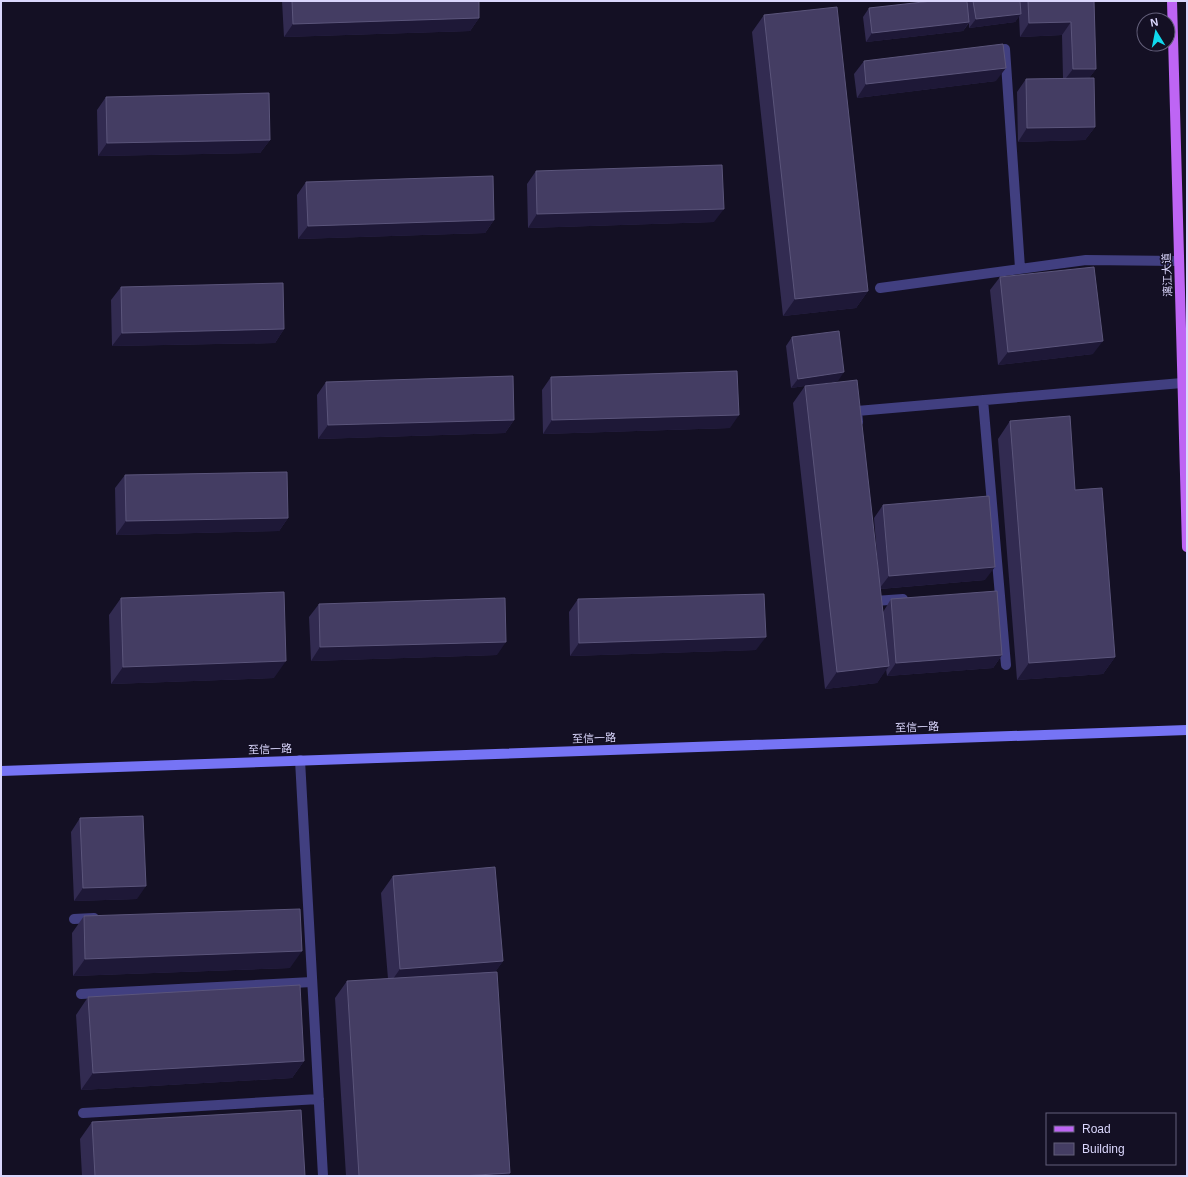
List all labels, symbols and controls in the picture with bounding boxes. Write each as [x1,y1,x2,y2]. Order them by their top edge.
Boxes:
north arrow [1136,12,1176,52]
text: N [1149,16,1159,29]
street label: 漓江大道 [1160,253,1174,297]
street label: 至信一路 [895,720,939,734]
street label: 至信一路 [572,731,616,745]
street label: 至信一路 [248,742,292,756]
legend [1046,1113,1176,1165]
text: Road [1082,1122,1111,1136]
text: Building [1082,1142,1125,1156]

